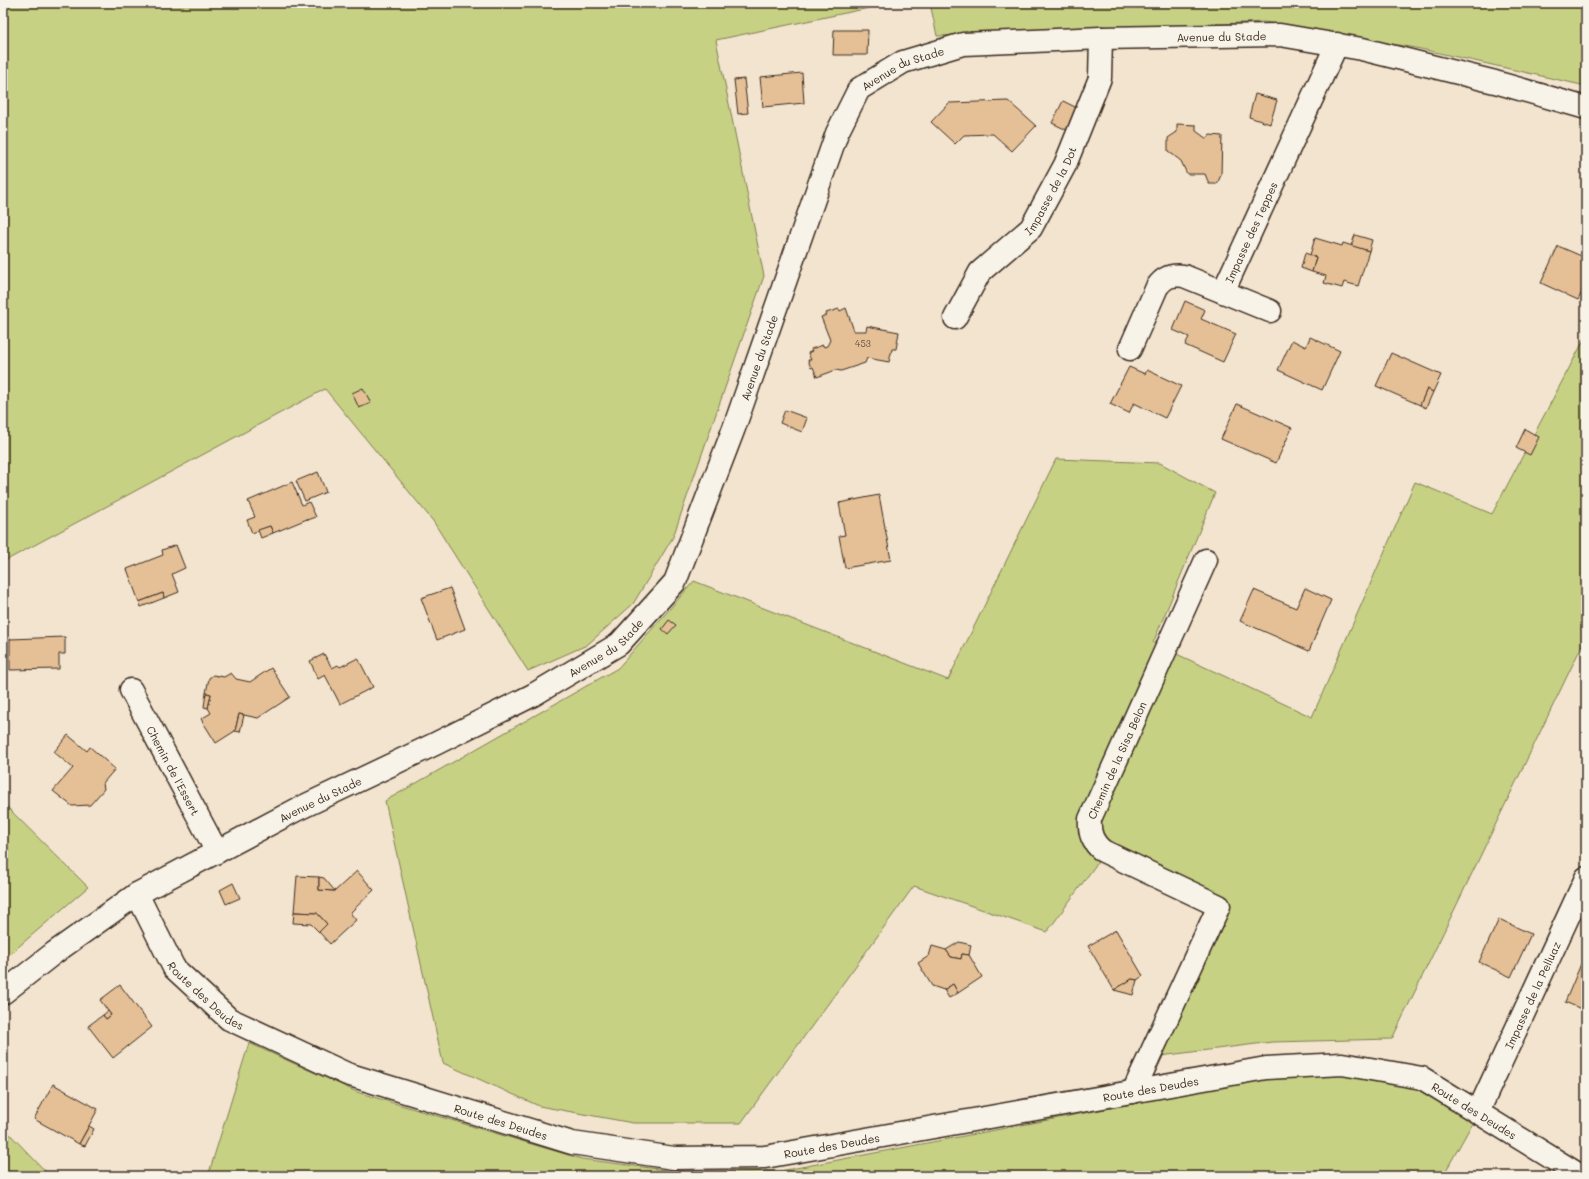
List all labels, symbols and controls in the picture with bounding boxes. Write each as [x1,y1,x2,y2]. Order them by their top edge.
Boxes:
street label: Avenue du Stade [1177,28,1267,44]
street label: Avenue du Stade [859,43,946,93]
street label: Impasse de la Dot [1021,144,1079,238]
street label: Impasse des Teppes [1221,179,1280,285]
street label: Avenue du Stade [737,312,781,402]
house number: 453 [855,338,871,349]
street label: Avenue du Stade [565,615,646,680]
street label: Chemin de la Sisa Belon [1083,699,1149,821]
street label: Chemin de l'Essert [144,723,204,818]
street label: Avenue du Stade [276,772,364,825]
street label: Impasse de la Pelluaz [1501,939,1563,1051]
street label: Route des Deudes [164,959,246,1032]
street label: Route des Deudes [1101,1073,1200,1104]
street label: Route des Deudes [1429,1078,1520,1142]
street label: Route des Deudes [452,1100,550,1143]
street label: Route des Deudes [782,1129,881,1161]

